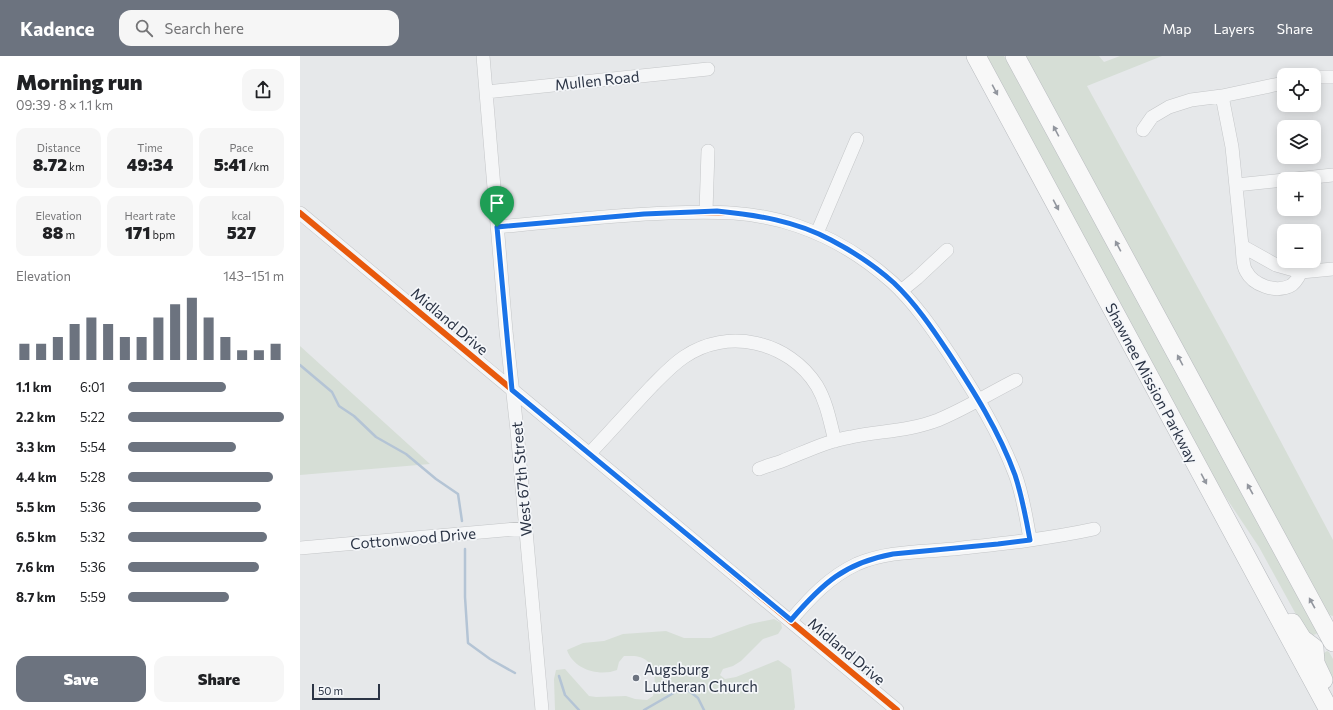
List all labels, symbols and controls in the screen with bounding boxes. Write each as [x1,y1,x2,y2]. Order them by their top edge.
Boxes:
search box [119,10,399,46]
text: Kadence [20,17,95,40]
icon: search [133,17,155,39]
text: Search here [165,19,244,37]
text: Map [1163,20,1191,37]
text: Layers [1213,20,1255,37]
text: Share [1277,20,1313,37]
street label: Mullen Road [554,67,640,93]
text: Morning run [16,68,143,95]
map controls [1277,68,1321,268]
button: locate [1277,68,1321,112]
button: share [242,69,284,111]
one-way arrow [991,85,998,96]
text: 09:39 · 8 × 1.1 km [16,97,113,113]
button: layers [1277,120,1321,164]
one-way arrow [1052,125,1059,137]
text: Distance [37,141,81,154]
text: Time [137,141,163,154]
text: Pace [229,141,253,154]
text: 8.72 [33,154,67,175]
text: 49:34 [127,154,173,175]
text: 5:41 [214,154,246,175]
text: km [67,160,85,173]
text: /km [246,160,269,173]
button: + [1277,172,1321,216]
pin [480,186,514,227]
icon: arrive [486,192,508,214]
one-way arrow [1053,199,1060,211]
text: Elevation [35,209,82,222]
text: Heart rate [124,209,176,222]
text: kcal [231,209,251,222]
text: 88 [42,222,63,243]
text: 171 [125,222,150,243]
text: 527 [227,222,256,243]
button: − [1277,224,1321,268]
text: m [63,228,75,241]
text: bpm [150,228,175,241]
one-way arrow [1114,240,1121,251]
text: Elevation [16,268,71,284]
text: 143–151 m [223,268,284,284]
street label: Midland Drive [408,284,492,358]
street label: Shawnee Mission Parkway [1102,300,1202,467]
one-way arrow [1176,354,1183,366]
text: 1.1 km [16,379,52,395]
text: 6:01 [80,379,105,395]
text: 2.2 km [16,409,56,425]
text: 5:22 [80,409,105,425]
street label: West 67th Street [507,421,535,537]
text: 3.3 km [16,439,56,455]
text: 5:54 [80,439,106,455]
text: 4.4 km [16,469,57,485]
text: 5:28 [80,469,106,485]
one-way arrow [1200,473,1207,485]
one-way arrow [1246,483,1253,495]
text: 5.5 km [16,499,56,515]
text: 5:36 [80,499,106,515]
street label: Cottonwood Drive [349,524,477,552]
text: 6.5 km [16,529,56,545]
text: 5:32 [80,529,105,545]
text: 7.6 km [16,559,55,575]
text: 5:36 [80,559,106,575]
text: 8.7 km [16,589,56,605]
text: 5:59 [80,589,106,605]
one-way arrow [1309,597,1315,609]
street label: Midland Drive [805,614,889,688]
button: Save [16,656,146,702]
button: Share [154,656,284,702]
place label: Augsburg Lutheran Church [644,660,758,695]
marker: Augsburg Lutheran Church [631,673,641,683]
scale bar [312,682,380,701]
text: 50 m [318,684,343,697]

